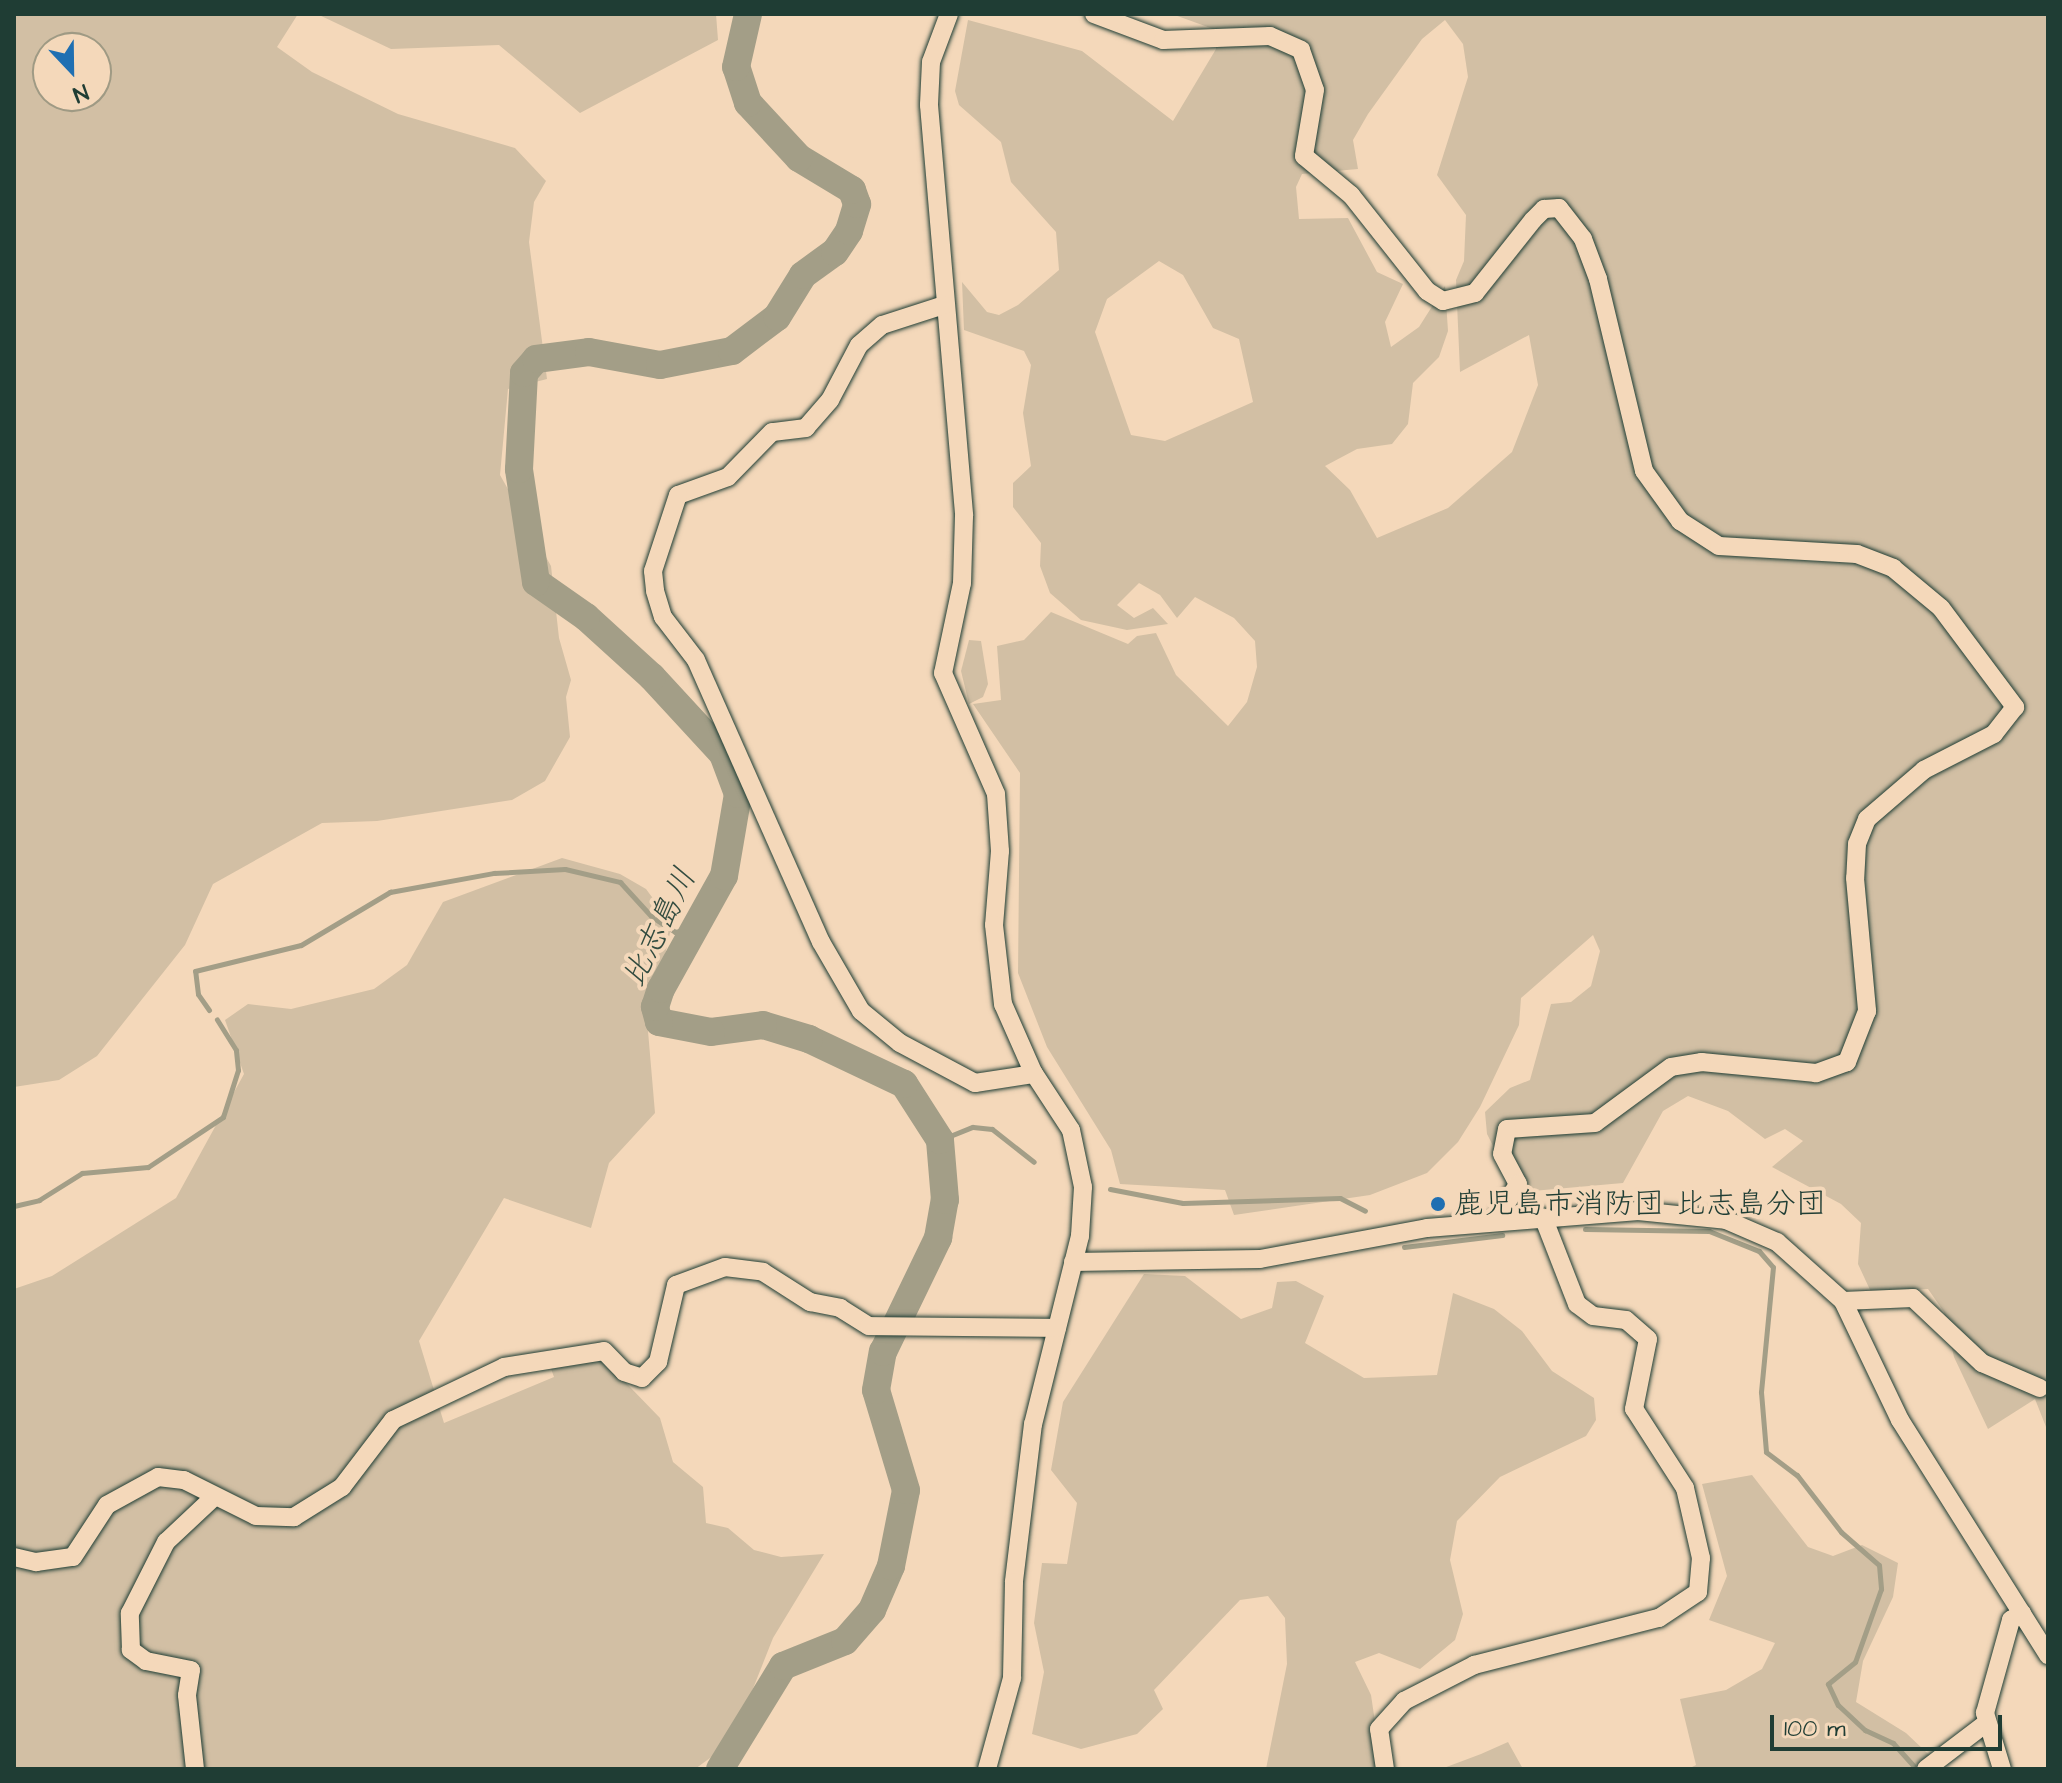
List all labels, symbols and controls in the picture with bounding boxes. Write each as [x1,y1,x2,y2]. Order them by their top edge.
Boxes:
north arrow [32,32,112,112]
text: N [68,76,93,110]
water label: 比志島川 [615,862,705,994]
place label: 鹿児島市消防団 比志島分団 [1454,1186,1826,1222]
marker: 鹿児島市消防団 比志島分団 [1429,1195,1447,1213]
scale bar [1774,1699,2006,1749]
text: 100 m [1784,1712,1846,1746]

